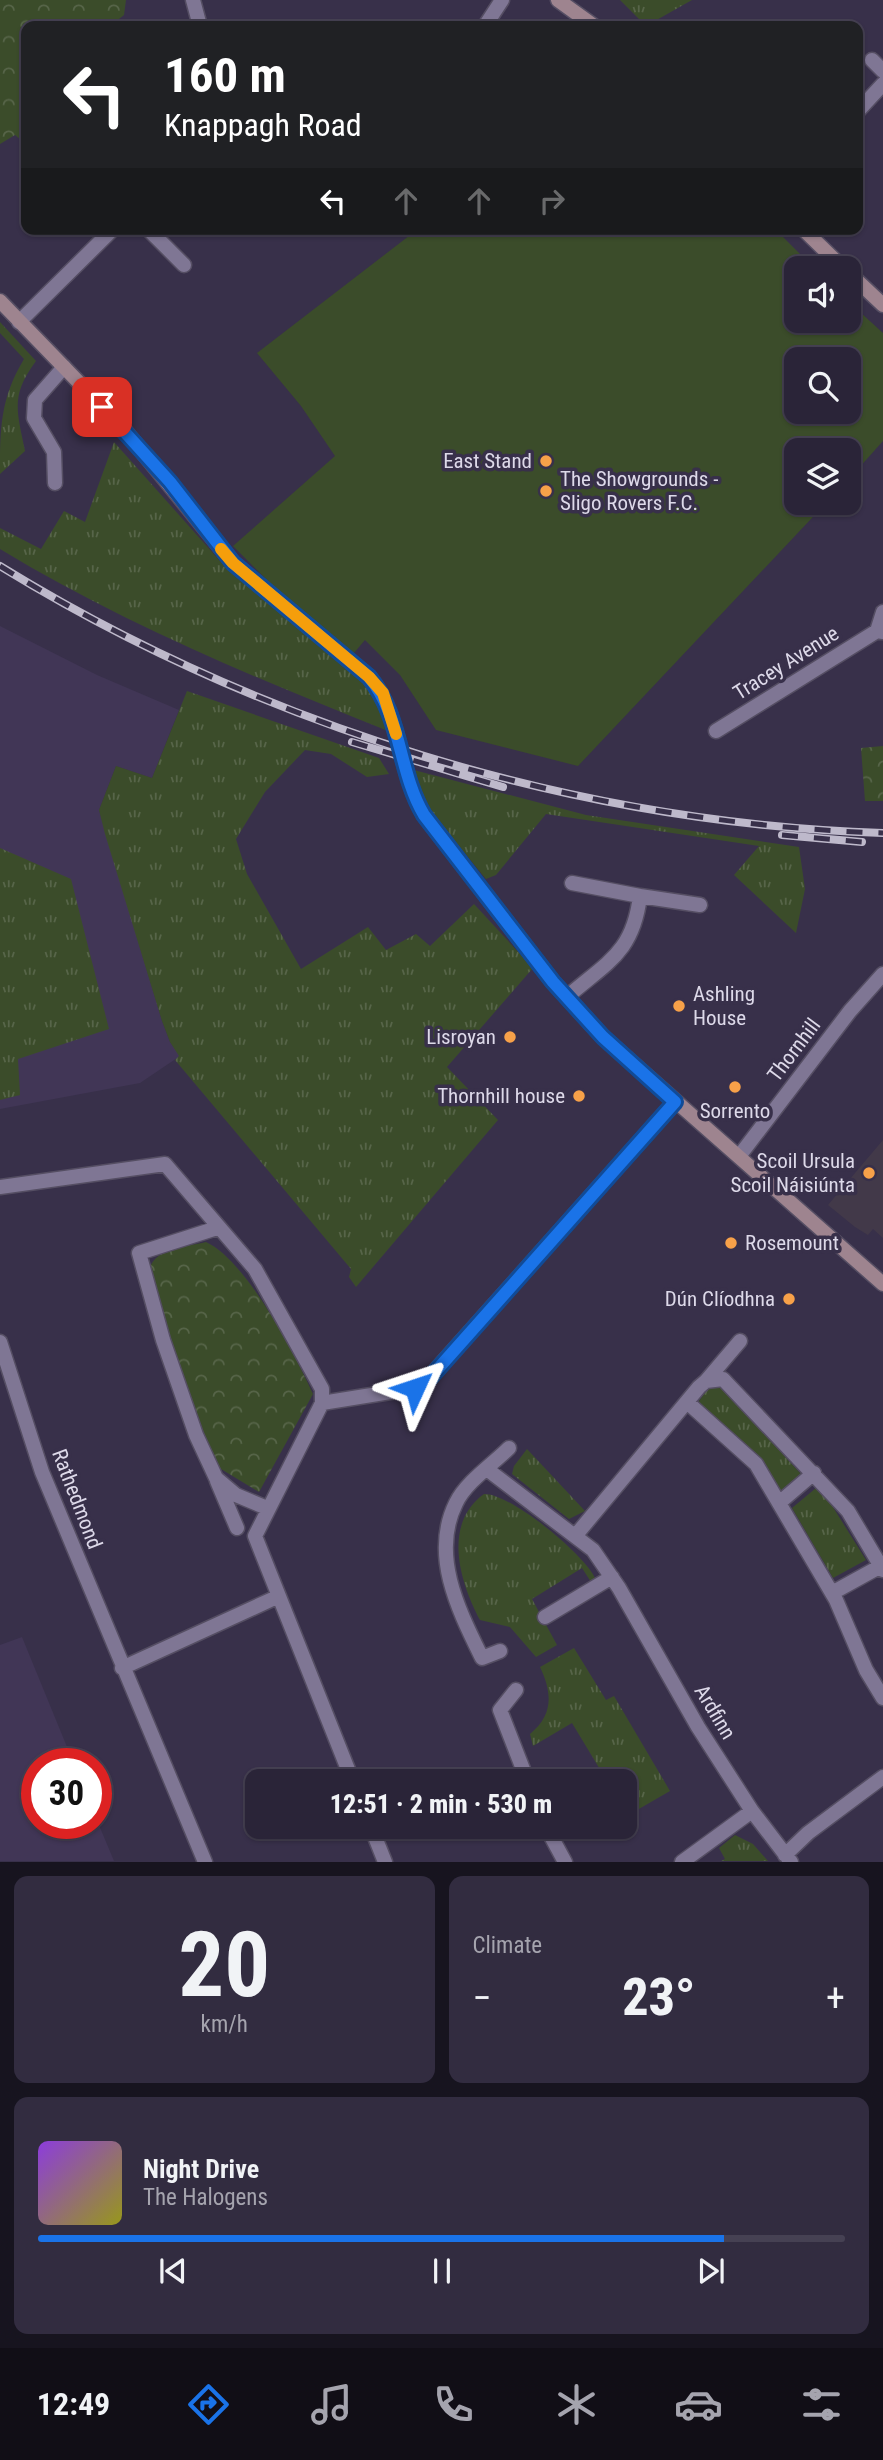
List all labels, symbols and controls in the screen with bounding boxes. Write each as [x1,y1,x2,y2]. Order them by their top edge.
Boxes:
text: 160 m [164,47,286,104]
icon: left [49,49,140,140]
text: Knappagh Road [164,106,362,144]
icon: left [314,182,352,220]
icon: ahead [387,182,425,220]
icon: ahead [460,182,498,220]
icon: right [533,182,571,220]
map controls [784,256,861,515]
button: sound [784,256,861,333]
button: search [784,347,861,424]
pin [72,377,132,437]
icon: arrive [83,388,121,426]
button: layers [784,438,861,515]
place label: East Stand [443,449,532,473]
marker: East Stand [538,453,554,469]
place label: The Showgrounds - Sligo Rovers F.C. [560,467,718,515]
marker: The Showgrounds - Sligo Rovers F.C. [538,483,554,499]
street label: Tracey Avenue [729,621,843,705]
place label: Ashling House [693,982,755,1030]
marker: Ashling House [671,998,687,1014]
street label: Thornhill [763,1014,825,1086]
place label: Lisroyan [426,1025,496,1049]
marker: Lisroyan [502,1029,518,1045]
marker: Sorrento [727,1079,743,1095]
place label: Thornhill house [437,1084,565,1108]
marker: Thornhill house [571,1088,587,1104]
place label: Sorrento [700,1099,770,1123]
place label: Scoil Ursula Scoil Náisiúnta [731,1149,855,1197]
marker: Scoil Ursula Scoil Náisiúnta [861,1165,877,1181]
place label: Rosemount [745,1231,839,1255]
marker: Rosemount [723,1235,739,1251]
place label: Dún Clíodhna [665,1287,775,1311]
marker: Dún Clíodhna [781,1291,797,1307]
position arrow [378,1351,452,1425]
street label: Rathedmond [47,1446,107,1552]
street label: Ardfinn [689,1680,741,1744]
speed limit sign: 30 [21,1748,112,1839]
text: 12:51 · 2 min · 530 m [330,1789,552,1819]
text: 20 [178,1912,270,2018]
text: Climate [473,1932,542,1959]
text: 23° [622,1967,695,2028]
text: − [473,1976,492,2020]
text: + [826,1976,845,2020]
text: km/h [201,2011,248,2038]
text: Night Drive [143,2154,259,2184]
text: The Halogens [143,2184,268,2211]
icon: previous [154,2252,192,2290]
icon: pause [423,2252,461,2290]
icon: next [692,2252,730,2290]
icon: directions [184,2380,233,2429]
icon: music [307,2380,356,2429]
icon: phone [429,2380,478,2429]
icon: climate [552,2380,601,2429]
icon: car [674,2380,723,2429]
icon: filters [797,2380,846,2429]
text: 12:49 [37,2385,110,2423]

